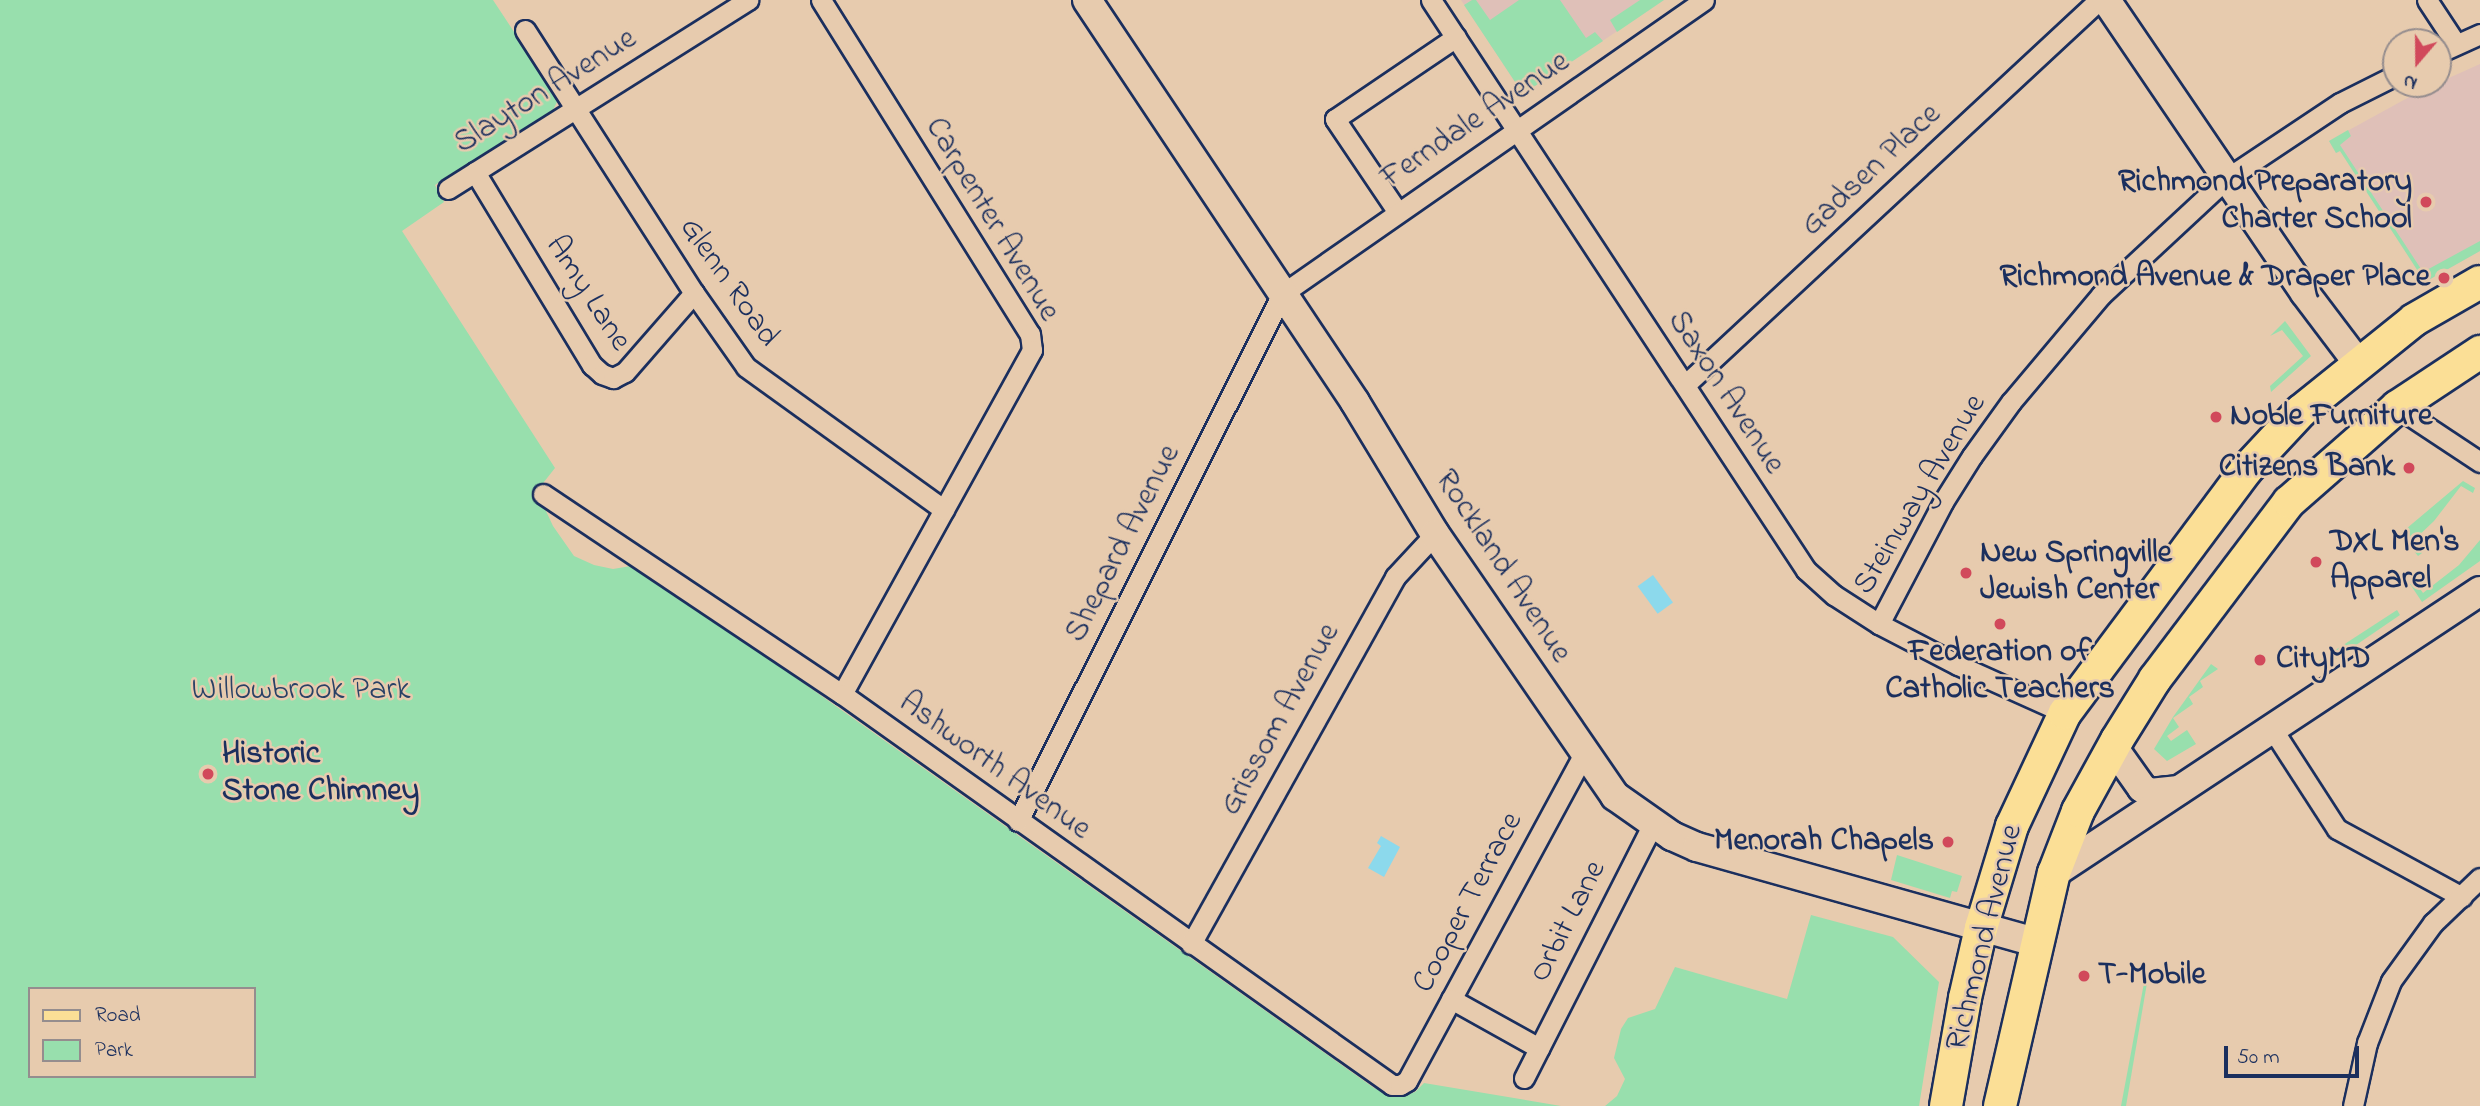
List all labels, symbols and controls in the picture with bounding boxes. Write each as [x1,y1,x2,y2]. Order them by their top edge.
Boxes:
street label: Slayton Avenue [448,21,644,163]
north arrow [2382,28,2452,98]
street label: Ferndale Avenue [1374,44,1578,198]
text: N [2400,66,2421,96]
street label: Gadsen Place [1794,96,1950,246]
street label: Carpenter Avenue [915,111,1067,329]
place label: Richmond Preparatory Charter School [2118,165,2412,240]
marker: Richmond Preparatory Charter School [2418,194,2434,210]
street label: Glenn Road [670,211,786,355]
street label: Amy Lane [536,229,638,359]
place label: Richmond Avenue & Draper Place [1999,259,2430,297]
marker: Richmond Avenue & Draper Place [2436,270,2452,286]
street label: Saxon Avenue [1658,304,1792,482]
street label: Steinway Avenue [1846,388,1996,602]
place label: Noble Furniture [2230,398,2432,436]
marker: Noble Furniture [2208,409,2224,425]
street label: Shepard Avenue [1058,439,1190,649]
place label: Citizens Bank [2219,449,2395,487]
marker: Citizens Bank [2401,460,2417,476]
street label: Rockland Avenue [1425,463,1579,671]
place label: DXL Men's Apparel [2330,525,2460,600]
place label: New Springville Jewish Center [1980,536,2172,611]
marker: DXL Men's Apparel [2308,554,2324,570]
marker: New Springville Jewish Center [1958,565,1974,581]
marker: Federation of Catholic Teachers [1992,616,2008,632]
street label: Grissom Avenue [1212,617,1350,823]
place label: Federation of Catholic Teachers [1885,635,2115,710]
place label: CityMD [2276,641,2371,679]
marker: CityMD [2250,650,2270,670]
park label: Willowbrook Park [192,672,410,710]
street label: Ashworth Avenue [890,684,1098,850]
place label: Historic Stone Chimney [222,737,419,812]
marker: Historic Stone Chimney [200,766,216,782]
street label: Cooper Terrace [1405,806,1533,1000]
street label: Richmond Avenue [1939,821,2033,1055]
place label: Menorah Chapels [1714,823,1934,861]
marker: Menorah Chapels [1940,834,1956,850]
street label: Orbit Lane [1522,855,1616,989]
place label: T-Mobile [2098,957,2206,995]
marker: T-Mobile [2076,968,2092,984]
legend [28,987,256,1078]
text: Road [95,1001,141,1031]
scale bar [2228,1032,2363,1076]
text: Park [95,1036,133,1066]
text: 50 m [2237,1043,2280,1073]

